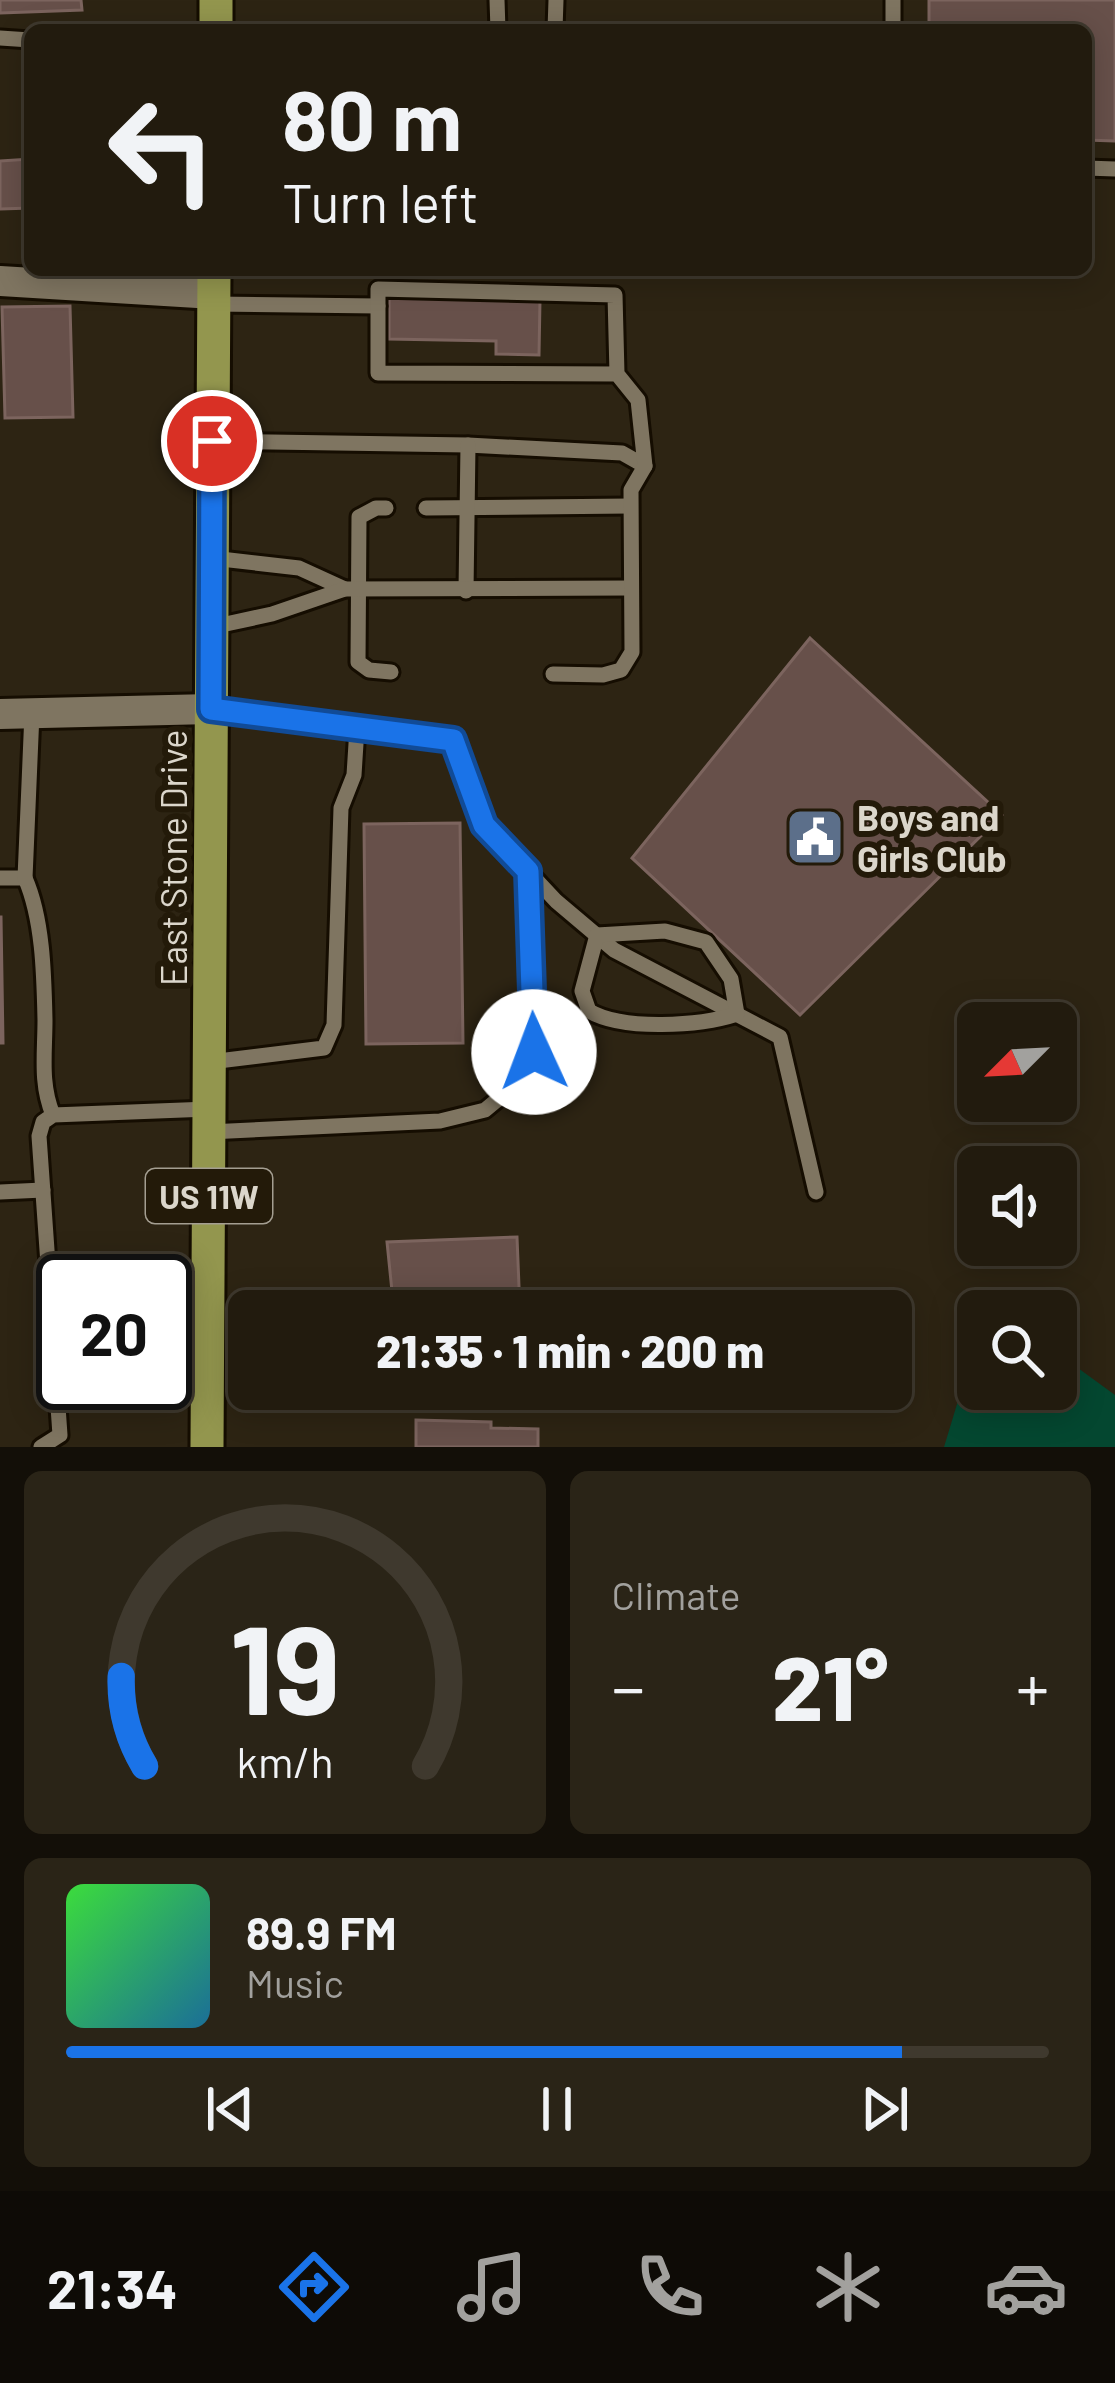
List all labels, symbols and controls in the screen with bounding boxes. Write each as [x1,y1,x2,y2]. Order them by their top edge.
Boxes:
text: 80 m [282,67,462,168]
icon: left [84,72,240,228]
text: Turn left [282,169,479,234]
pin [161,390,263,492]
icon: arrive [179,408,245,474]
street label: East Stone Drive [151,730,194,986]
place label: Boys and Girls Club [857,795,1007,879]
public building icon: Boys and Girls Club [784,806,846,868]
position arrow [471,989,597,1115]
north arrow [957,1002,1077,1122]
map controls [957,1002,1077,1410]
button: sound [957,1146,1077,1266]
road number: US 11W [146,1169,272,1223]
speed limit sign: 20 [36,1254,192,1410]
button: search [957,1290,1077,1410]
text: 21:35 · 1 min · 200 m [376,1323,764,1377]
text: Climate [612,1571,741,1618]
text: 19 [230,1590,340,1740]
text: 21° [772,1631,888,1739]
text: − [612,1646,645,1725]
text: + [1016,1646,1049,1725]
text: km/h [236,1734,333,1786]
text: 89.9 FM [246,1905,397,1959]
text: Music [246,1959,344,2006]
icon: previous [197,2076,263,2142]
icon: pause [524,2076,590,2142]
icon: next [852,2076,918,2142]
icon: directions [272,2245,356,2329]
icon: music [450,2245,534,2329]
icon: phone [628,2245,712,2329]
icon: climate [806,2245,890,2329]
icon: car [984,2245,1068,2329]
text: 21:34 [47,2255,178,2320]

